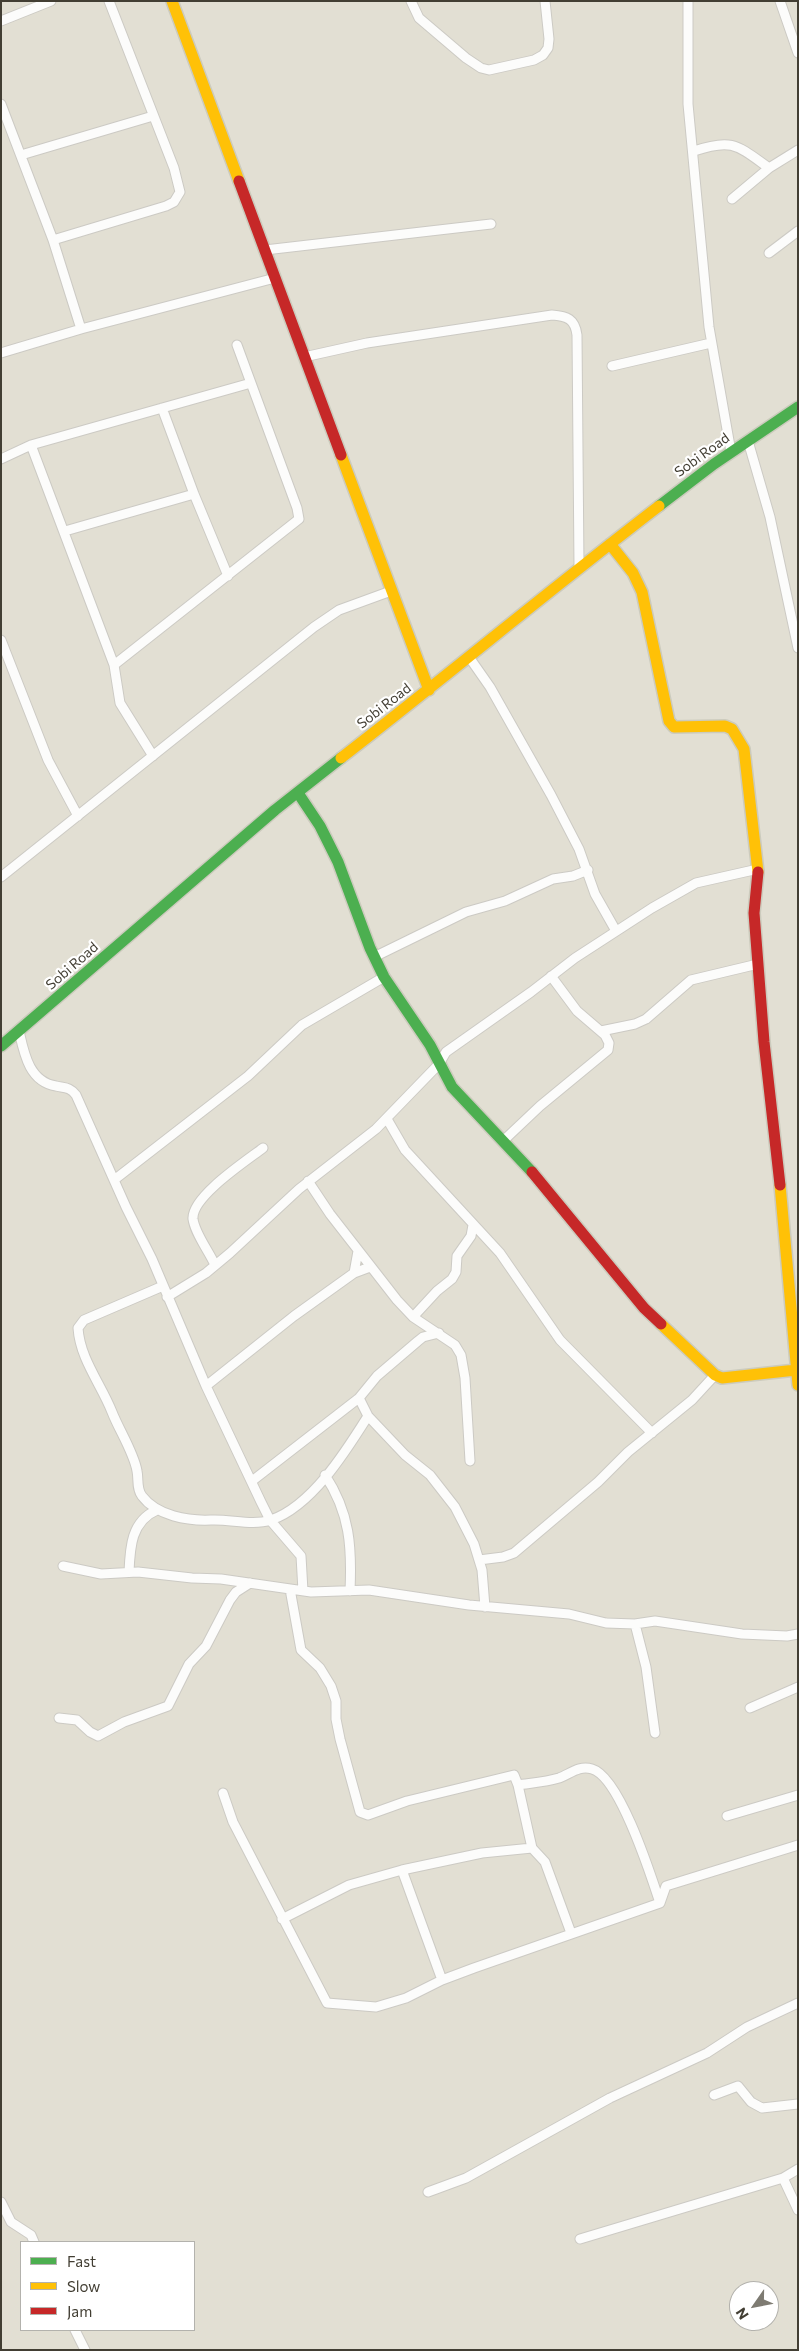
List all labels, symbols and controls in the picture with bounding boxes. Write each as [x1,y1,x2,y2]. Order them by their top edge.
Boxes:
street label: Sobi Road [671,429,733,481]
street label: Sobi Road [354,680,414,732]
street label: Sobi Road [42,939,102,993]
legend [20,2241,195,2331]
text: Fast [67,2252,96,2270]
text: Slow [67,2277,100,2295]
north arrow [729,2281,779,2331]
text: Jam [67,2302,92,2320]
text: N [732,2305,752,2323]

